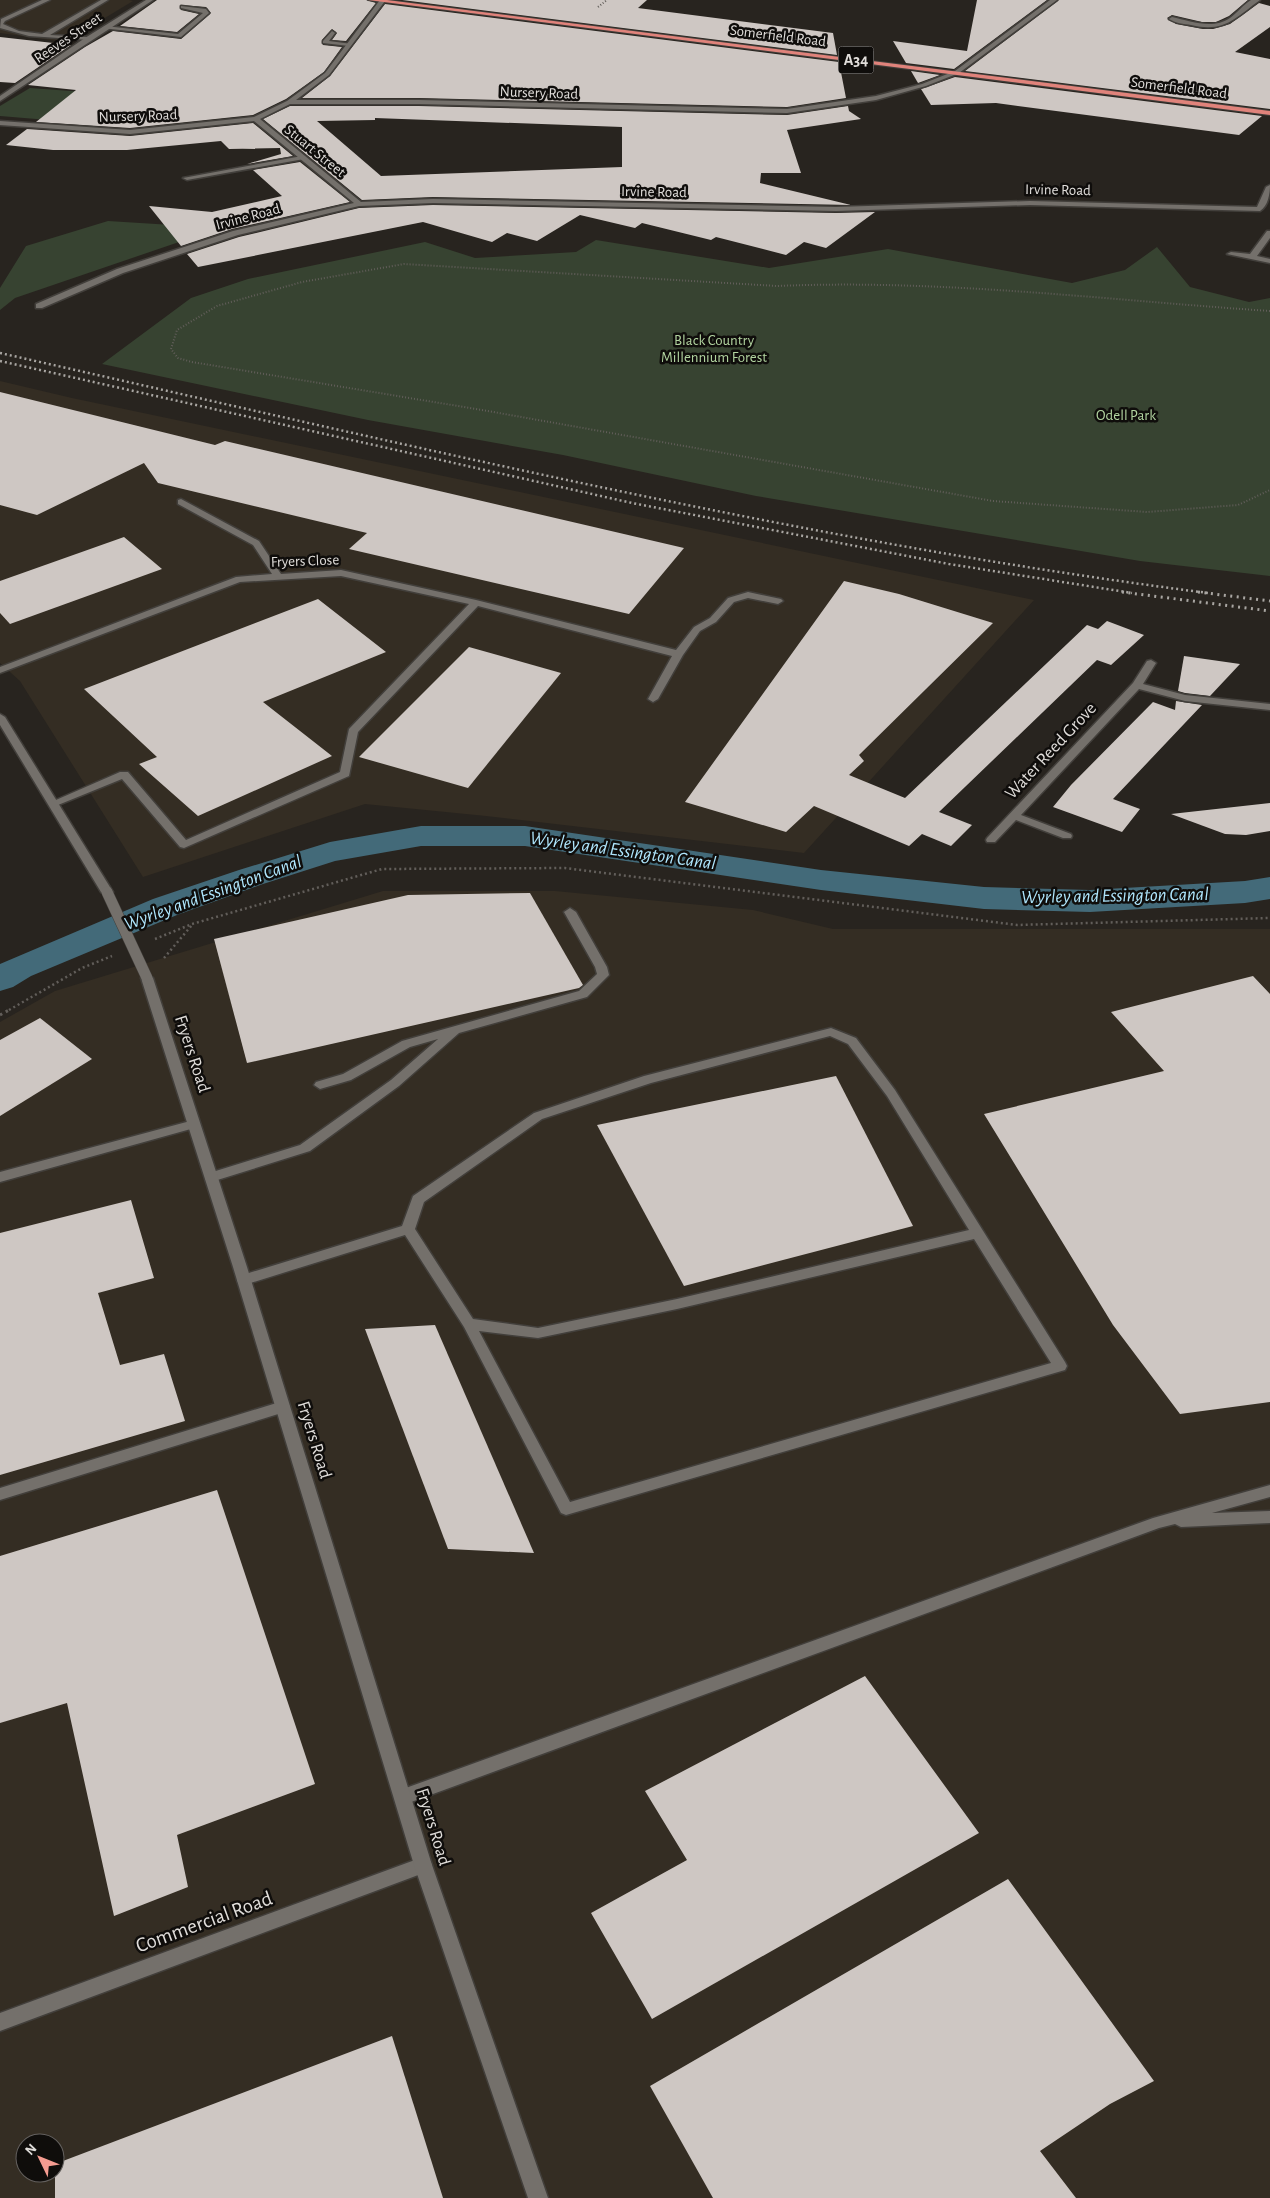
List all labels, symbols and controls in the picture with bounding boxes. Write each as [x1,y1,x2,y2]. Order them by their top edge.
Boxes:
street label: Reeves Street [31,10,105,66]
street label: Somerfield Road [729,23,827,49]
road number: A34 [838,46,874,74]
street label: Somerfield Road [1130,75,1228,101]
street label: Nursery Road [499,84,579,102]
street label: Nursery Road [98,107,178,125]
street label: Stuart Street [282,122,349,180]
street label: Irvine Road [1025,182,1091,198]
street label: Irvine Road [621,184,687,200]
street label: Irvine Road [214,201,282,233]
park label: Black Country Millennium Forest [661,333,767,365]
park label: Odell Park [1096,408,1156,423]
street label: Fryers Close [271,552,339,570]
street label: Water Reed Grove [1002,699,1100,803]
water label: Wyrley and Essington Canal [529,829,718,874]
water label: Wyrley and Essington Canal [122,852,305,934]
water label: Wyrley and Essington Canal [1021,885,1209,907]
street label: Fryers Road [171,1013,213,1095]
street label: Fryers Road [294,1399,334,1481]
street label: Fryers Road [413,1786,453,1868]
street label: Commercial Road [133,1888,275,1956]
north arrow [15,2133,65,2183]
text: N [23,2141,40,2158]

